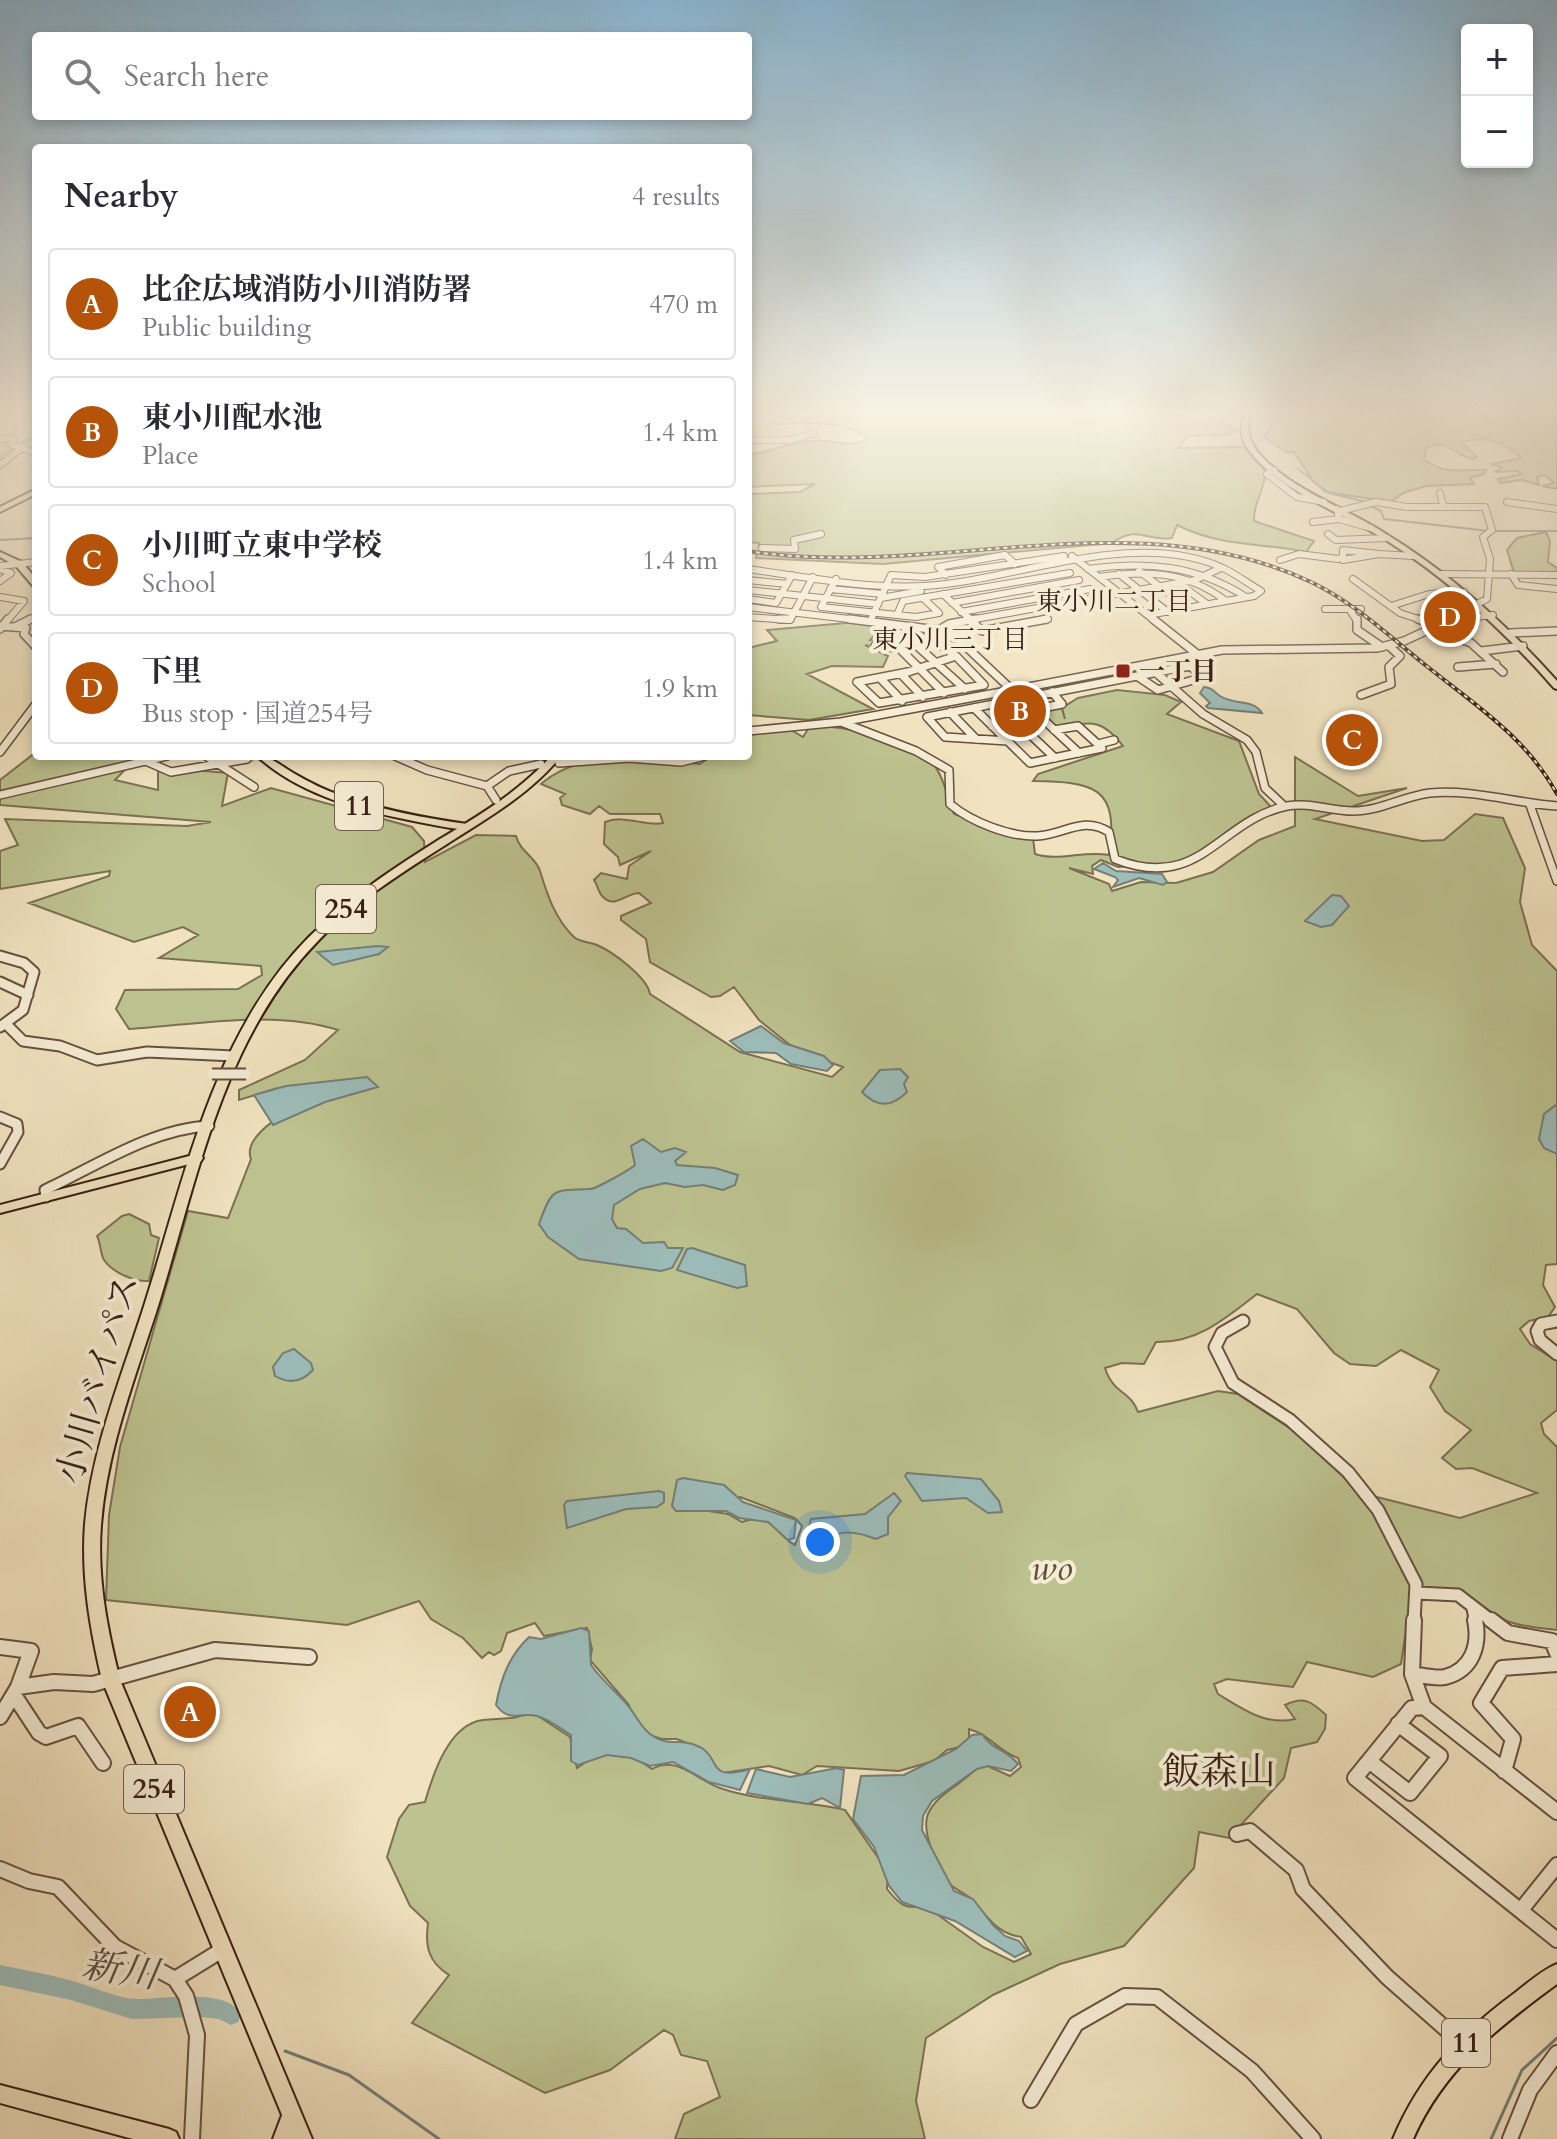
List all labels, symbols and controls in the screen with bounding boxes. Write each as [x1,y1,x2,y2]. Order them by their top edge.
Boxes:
map controls [1461,24,1533,168]
button: + [1461,24,1533,96]
search box [32,32,752,120]
icon: search [60,54,104,98]
text: Search here [124,56,269,97]
button: − [1461,96,1533,168]
text: Nearby [64,173,179,219]
text: 4 results [632,179,720,214]
text: 比企広域消防小川消防署 [142,269,472,310]
text: A [82,287,102,322]
text: 470 m [649,287,718,322]
text: Public building [142,310,311,345]
text: 東小川配水池 [142,397,322,438]
text: B [83,415,101,450]
text: 1.4 km [642,415,718,450]
text: Place [142,438,199,473]
text: 小川町立東中学校 [142,525,382,566]
text: C [82,543,102,578]
text: 1.4 km [642,543,718,578]
text: School [142,566,216,601]
district label: 東小川二丁目 [1036,584,1192,619]
pin: D [1424,587,1476,647]
district label: 東小川三丁目 [872,622,1028,657]
text: 下里 [142,651,202,692]
place label: 一丁目 [1139,654,1217,689]
marker: 一丁目 [1114,662,1132,680]
text: D [81,671,103,706]
text: 1.9 km [642,671,718,706]
pin: B [994,681,1046,741]
text: Bus stop · 国道254号 [142,696,373,731]
pin: C [1326,710,1378,770]
road number: 11 [335,782,383,830]
road number: 254 [316,885,376,933]
street label: 小川バイパス [45,1269,151,1489]
your location [800,1522,840,1562]
park label: wo [1031,1544,1073,1593]
pin: A [164,1682,216,1742]
district label: 飯森山 [1162,1746,1276,1798]
road number: 254 [124,1765,184,1813]
water label: 新川 [78,1938,166,2002]
road number: 11 [1442,2019,1490,2067]

